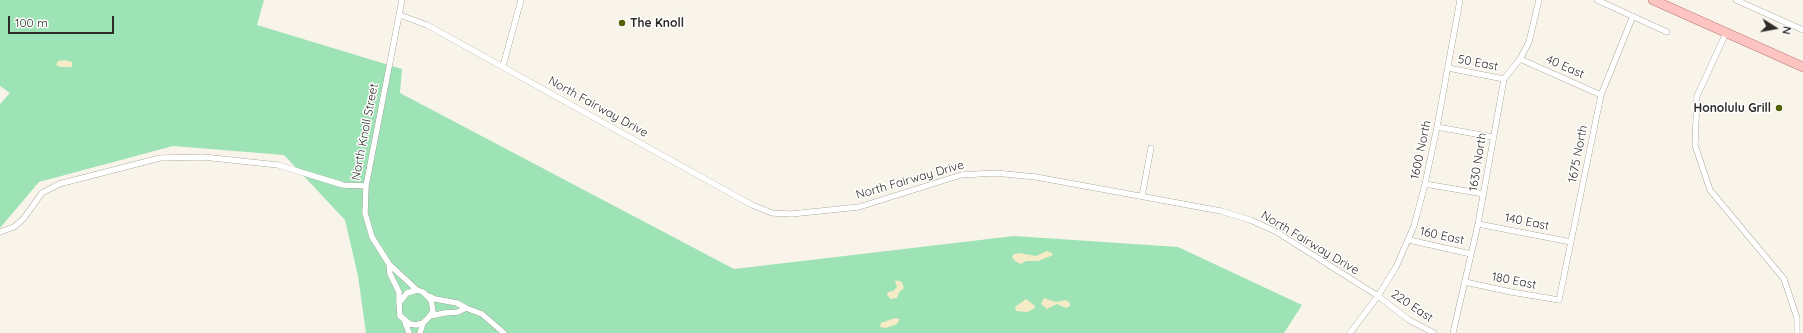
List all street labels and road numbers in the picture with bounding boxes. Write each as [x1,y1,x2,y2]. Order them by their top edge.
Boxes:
street label: 50 East [1457,52,1499,74]
street label: 40 East [1544,52,1586,82]
street label: North Fairway Drive [546,74,650,140]
street label: North Knoll Street [349,82,381,182]
street label: 1600 North [1408,119,1434,181]
street label: 1675 North [1565,124,1591,184]
street label: 1630 North [1466,132,1490,192]
street label: North Fairway Drive [854,158,966,202]
street label: North Fairway Drive [1258,208,1362,278]
street label: 140 East [1504,211,1550,233]
street label: 160 East [1418,224,1466,248]
street label: 180 East [1490,270,1538,292]
street label: 220 East [1388,287,1436,325]

